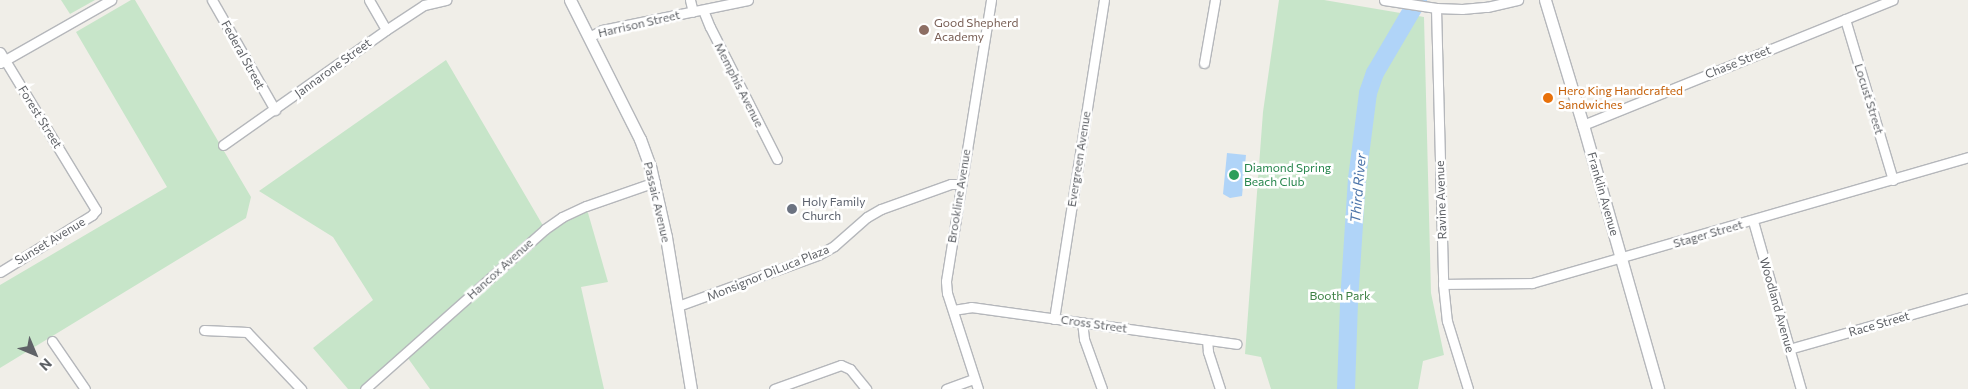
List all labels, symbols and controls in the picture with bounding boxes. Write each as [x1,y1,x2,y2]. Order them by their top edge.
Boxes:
street label: Harrison Street [597,8,681,40]
place label: Good Shepherd Academy [934,16,1018,44]
street label: Federal Street [218,18,268,92]
marker: Good Shepherd Academy [918,24,930,36]
street label: Jannarone Street [292,35,374,101]
street label: Memphis Avenue [711,40,767,130]
street label: Chase Street [1703,42,1773,82]
street label: Locust Street [1851,62,1887,136]
street label: Forest Street [15,83,65,151]
place label: Hero King Handcrafted Sandwiches [1558,84,1683,112]
marker: Hero King Handcrafted Sandwiches [1542,92,1554,104]
street label: Evergreen Avenue [1064,110,1094,208]
street label: Brookline Avenue [944,148,974,244]
street label: Franklin Avenue [1584,151,1622,237]
water label: Third River [1347,153,1369,223]
street label: Passaic Avenue [641,160,673,244]
street label: Ravine Avenue [1432,160,1450,240]
place label: Diamond Spring Beach Club [1244,161,1331,189]
marker: Diamond Spring Beach Club [1228,169,1240,181]
place label: Holy Family Church [802,195,865,223]
marker: Holy Family Church [786,203,798,215]
street label: Sunset Avenue [12,214,88,268]
street label: Stager Street [1671,217,1745,251]
street label: Hancox Avenue [464,236,536,302]
street label: Monsignor DiLuca Plaza [705,242,831,304]
street label: Woodland Avenue [1757,256,1797,354]
park label: Booth Park [1309,289,1371,303]
street label: Race Street [1847,308,1911,340]
street label: Cross Street [1060,312,1128,336]
north arrow [10,329,60,379]
text: N [36,355,56,375]

